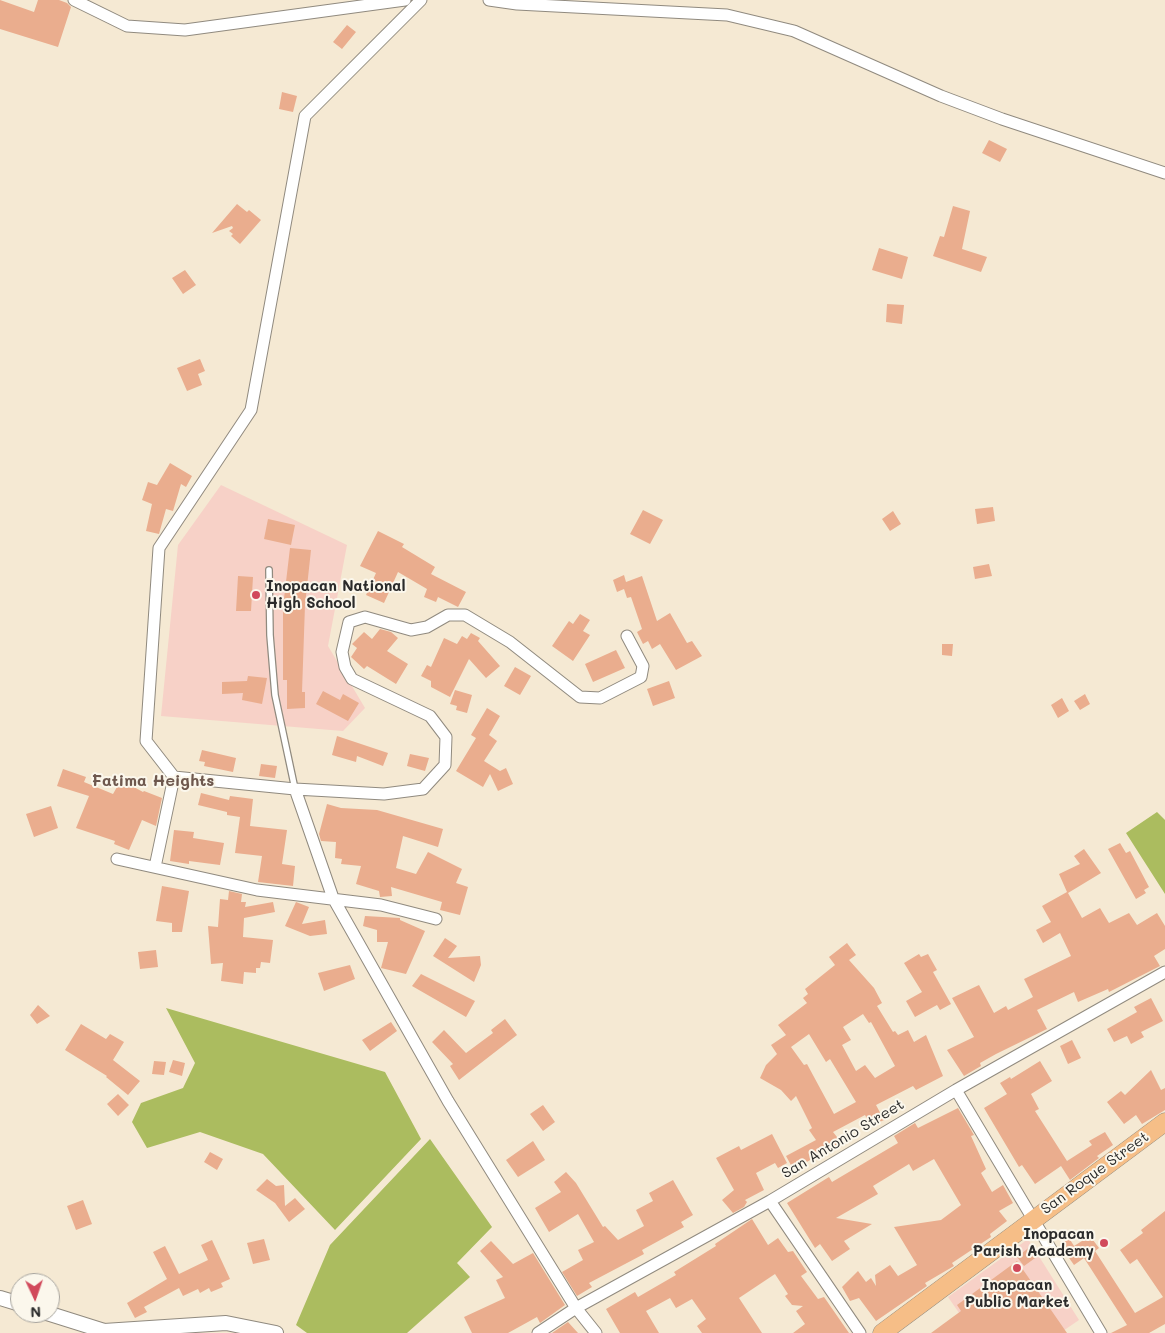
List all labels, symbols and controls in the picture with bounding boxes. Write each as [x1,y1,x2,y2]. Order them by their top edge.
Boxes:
place label: Inopacan National High School [266,577,406,612]
marker: Inopacan National High School [250,589,262,601]
district label: Fatima Heights [92,771,214,791]
street label: San Antonio Street [779,1095,907,1183]
street label: San Roque Street [1038,1128,1152,1218]
place label: Inopacan Parish Academy [973,1225,1094,1260]
marker: Inopacan Parish Academy [1098,1237,1110,1249]
marker: Inopacan Public Market [1011,1262,1023,1274]
north arrow [10,1273,60,1323]
place label: Inopacan Public Market [965,1276,1069,1311]
text: N [30,1303,42,1322]

